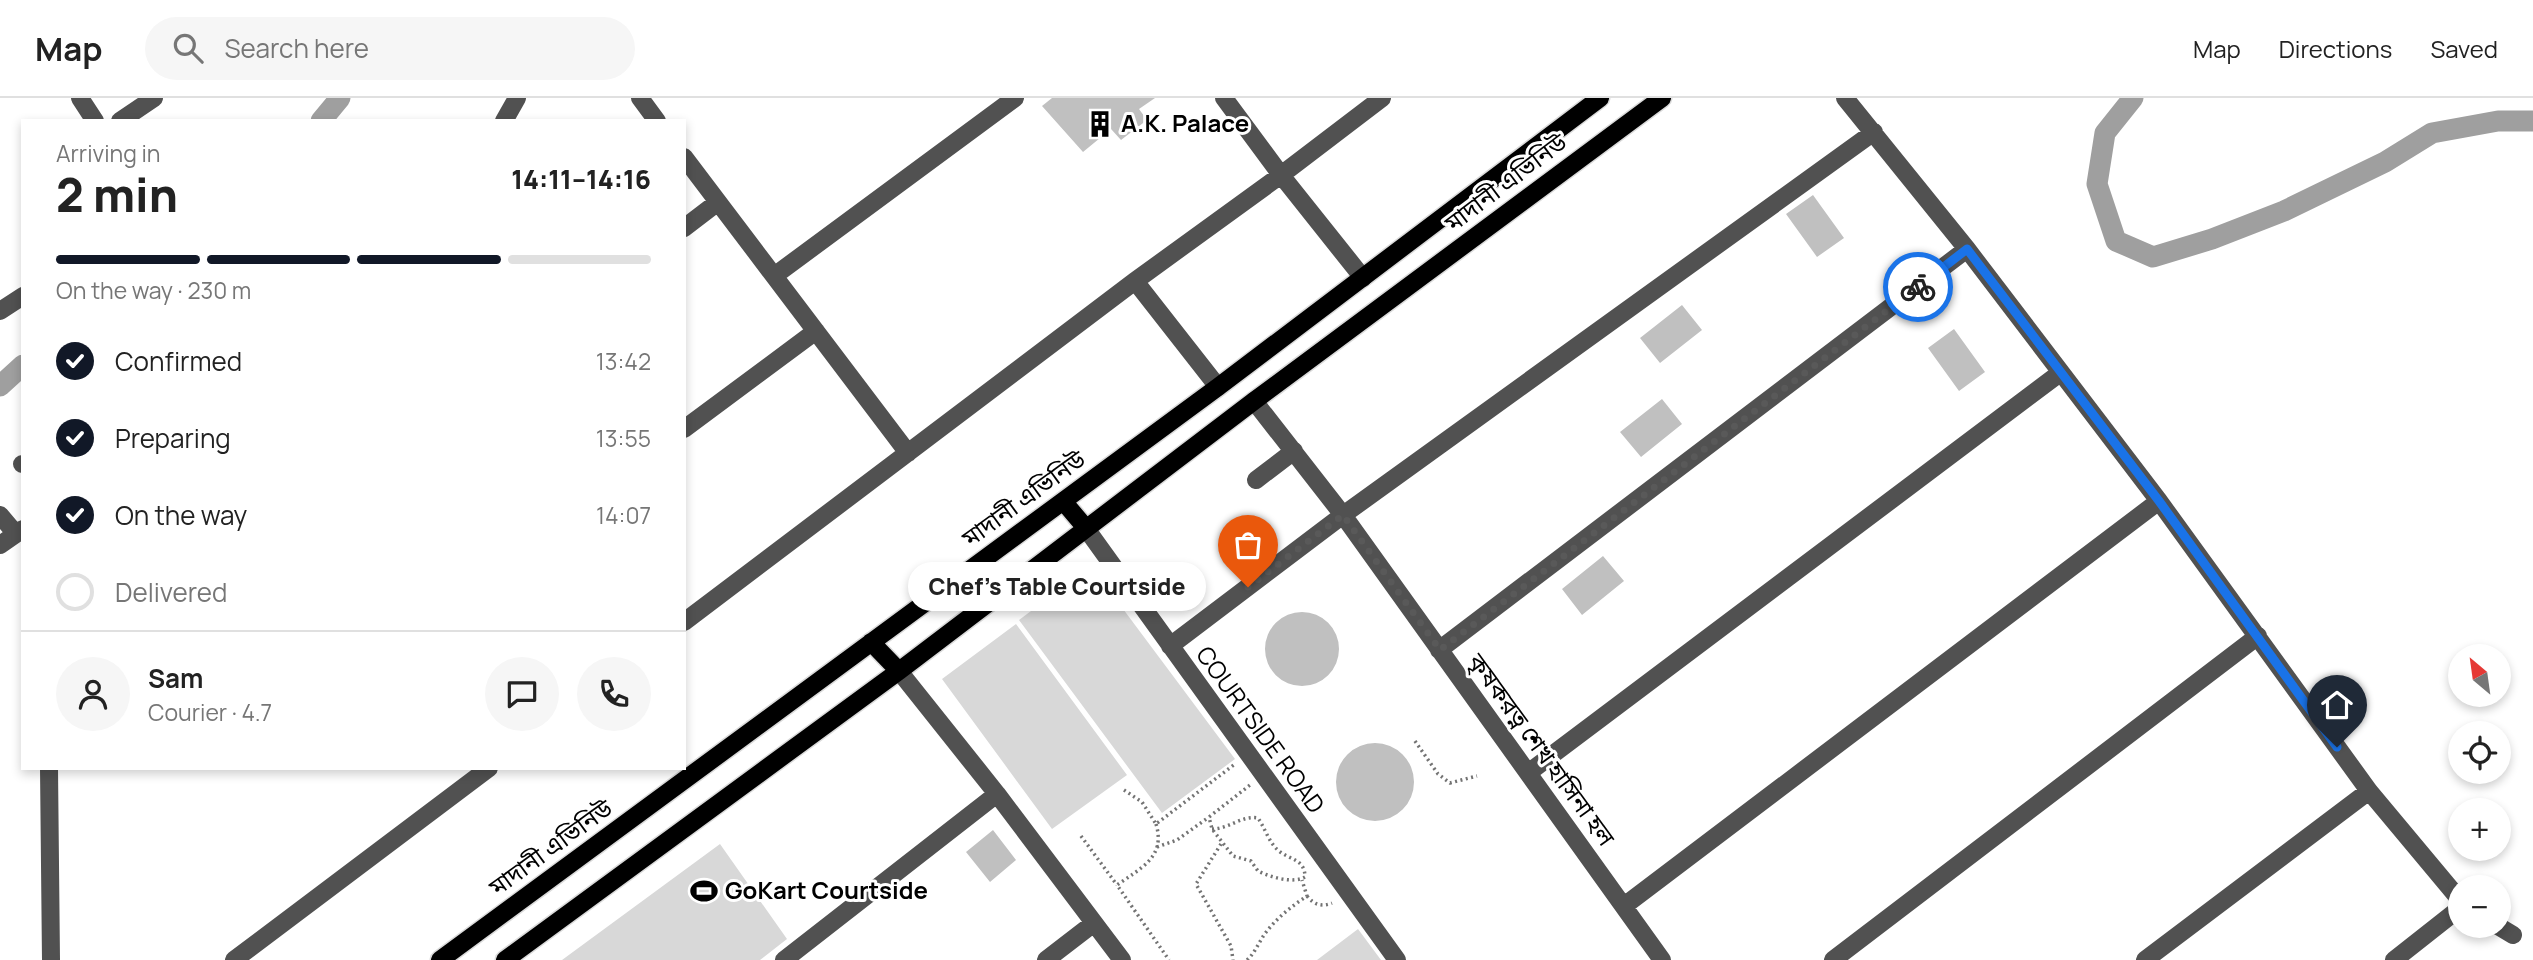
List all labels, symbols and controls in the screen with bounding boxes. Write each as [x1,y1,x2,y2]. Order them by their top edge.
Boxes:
search box [145,17,635,80]
text: Map [35,26,103,71]
icon: search [169,29,207,67]
text: Search here [225,30,369,66]
text: Map [2193,32,2241,65]
text: Directions [2279,32,2392,65]
text: Saved [2430,32,2498,65]
place label: A.K. Palace [1121,106,1249,139]
building icon: A.K. Palace [1085,109,1115,139]
street label: মাদানী এভিনিউ [1436,124,1574,239]
text: Arriving in [56,137,161,169]
text: 14:11–14:16 [511,161,651,197]
text: 2 min [56,163,178,226]
courier [1883,252,1953,322]
icon: bike [1899,268,1937,306]
text: On the way · 230 m [56,274,251,306]
icon: check [56,342,94,380]
text: Confirmed [115,343,242,379]
text: 13:42 [596,345,651,377]
icon: check [56,419,94,457]
text: Preparing [115,420,231,456]
text: 13:55 [596,422,651,454]
street label: মাদানী এভিনিউ [954,441,1092,554]
icon: check [56,496,94,534]
text: On the way [115,497,247,533]
text: 14:07 [596,499,651,531]
pin [1218,515,1278,587]
icon: bag [1229,526,1267,564]
callout: Chef's Table Courtside [908,562,1206,612]
text: Chef's Table Courtside [929,570,1185,602]
text: Delivered [115,574,227,610]
street label: COURTSIDE ROAD [1189,639,1333,819]
north arrow [2448,644,2511,707]
map controls [2448,644,2511,938]
street label: কৃষকরত্ন শেখ হাসিনা হল [1460,645,1624,852]
button: person [56,657,130,731]
button: chat [485,657,559,731]
button: phone [577,657,651,731]
text: Sam [148,660,203,696]
pin [2307,675,2367,747]
icon: home [2318,686,2356,724]
text: Courier · 4.7 [148,696,272,728]
button: locate [2448,721,2511,784]
street label: মাদানী এভিনিউ [481,790,619,903]
button: + [2448,798,2511,861]
place label: GoKart Courtside [725,873,928,906]
button: − [2448,875,2511,938]
sports icon: GoKart Courtside [689,876,719,906]

